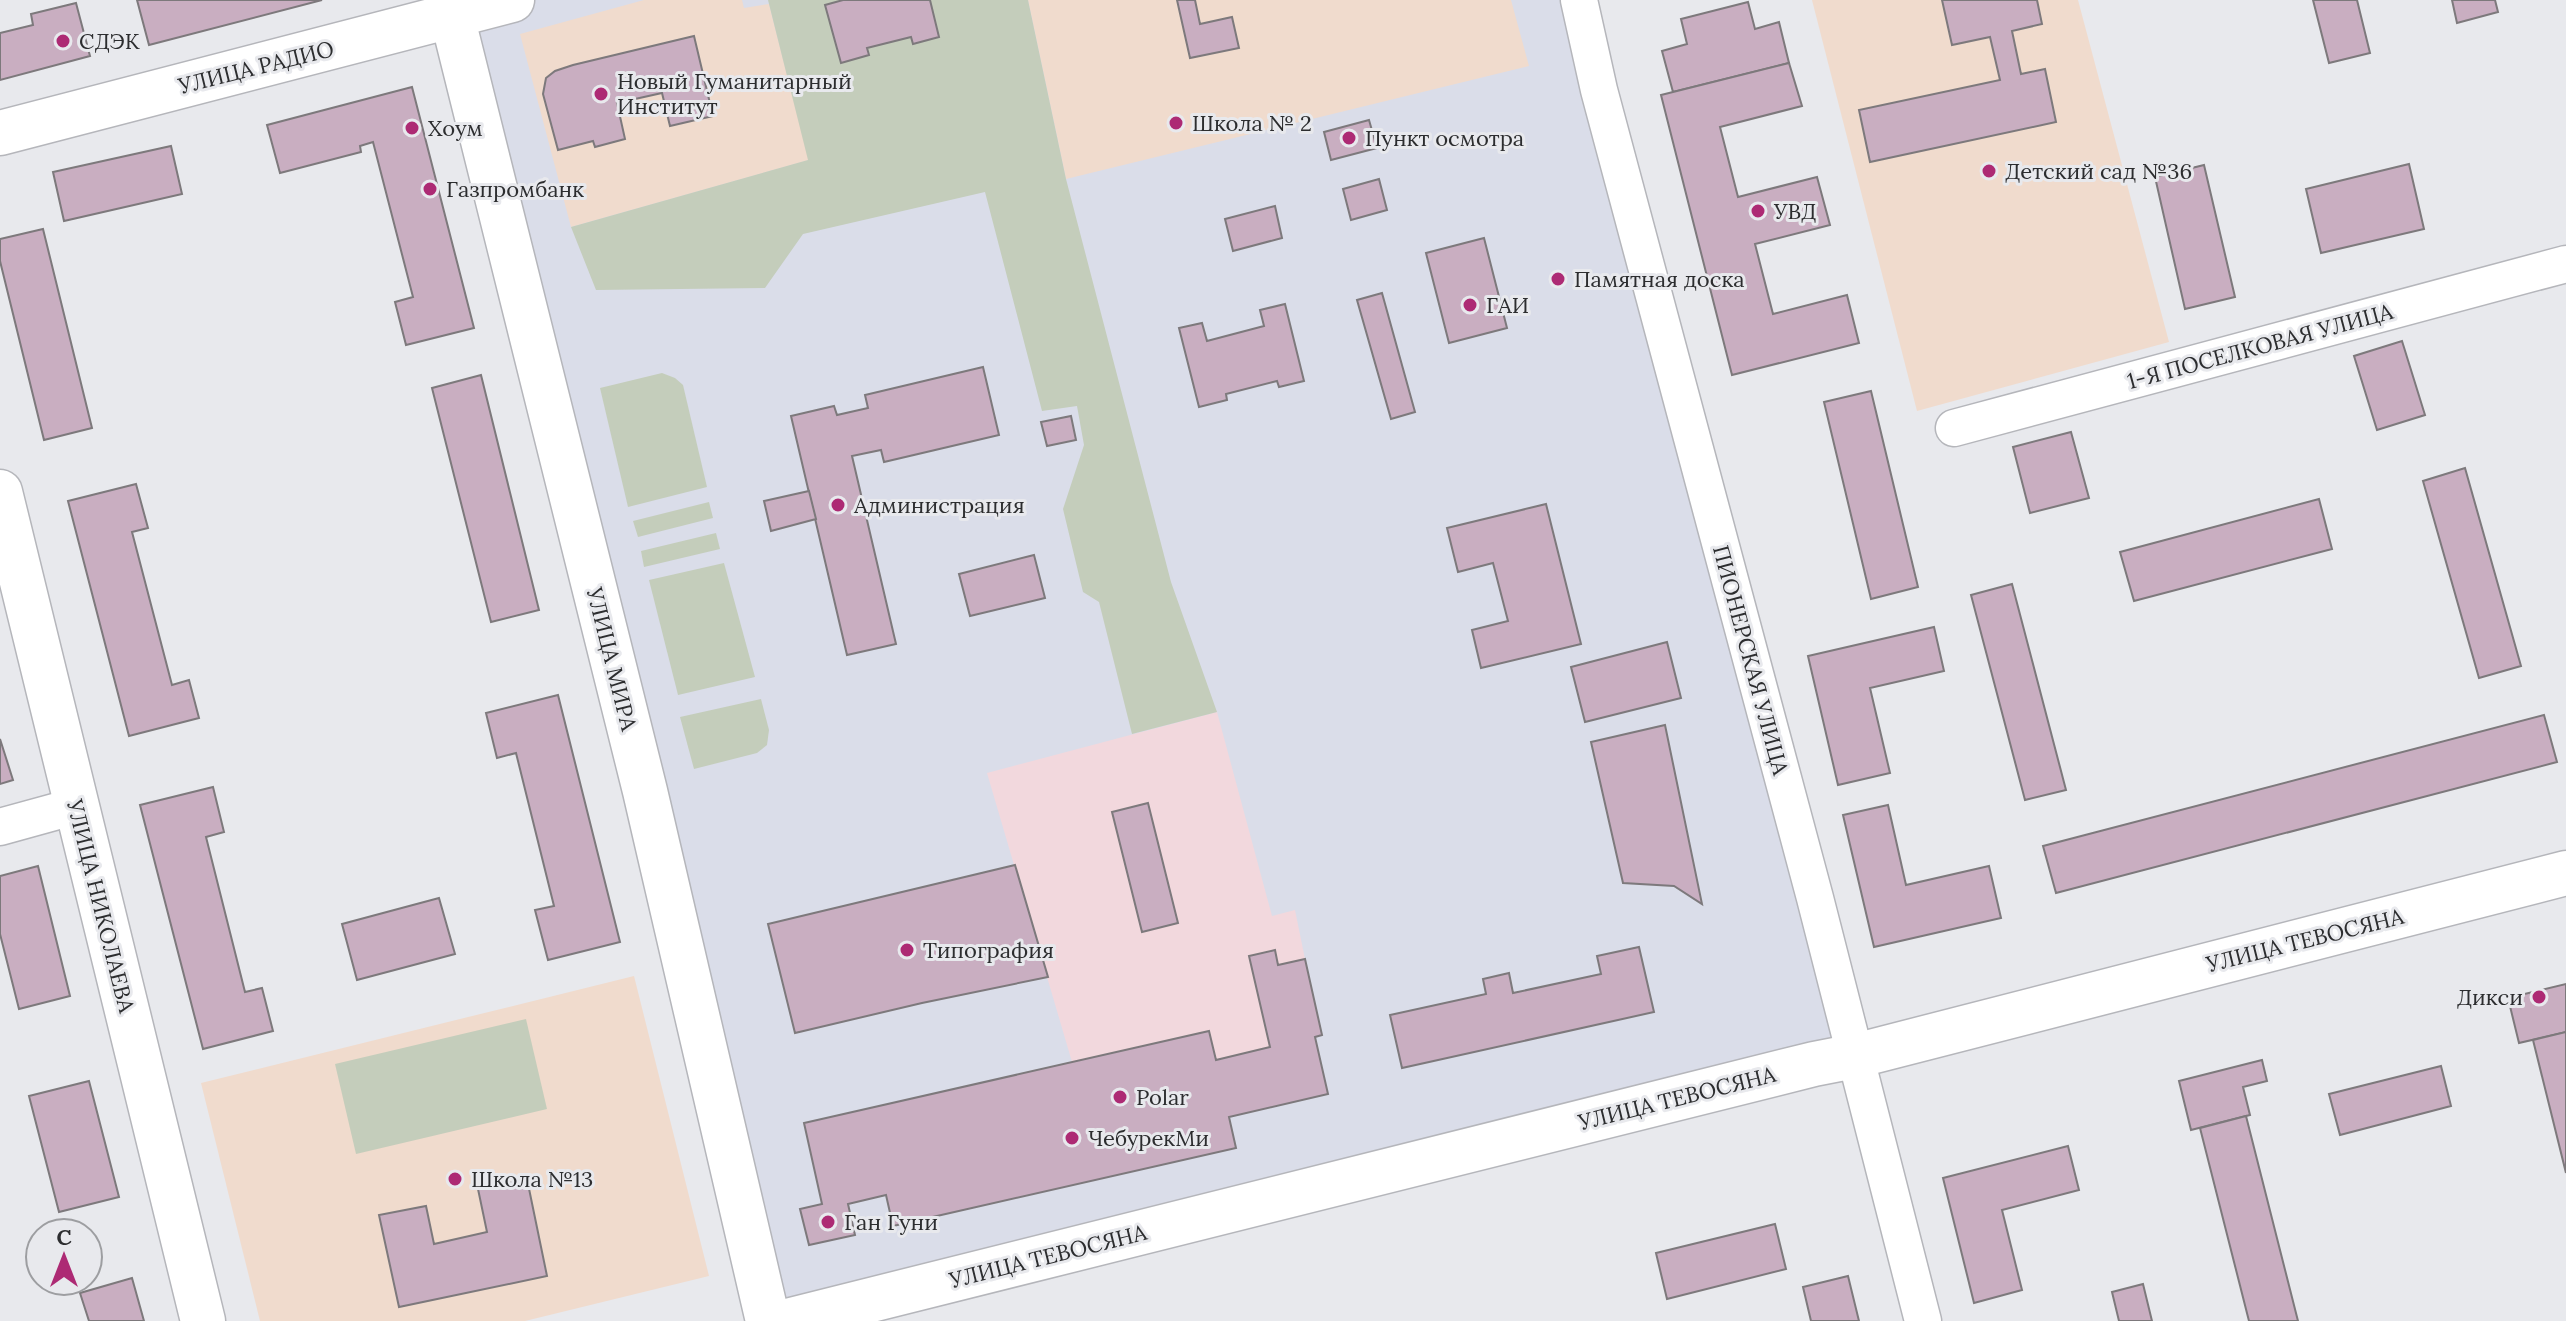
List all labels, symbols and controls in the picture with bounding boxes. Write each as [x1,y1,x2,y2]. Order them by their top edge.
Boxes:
place label: СДЭК [79,27,140,55]
marker: СДЭК [54,32,72,50]
street label: УЛИЦА РАДИО [174,34,337,100]
place label: Новый Гуманитарный Институт [617,67,852,120]
marker: Новый Гуманитарный Институт [592,85,610,103]
place label: Школа № 2 [1192,109,1312,137]
place label: Хоум [428,114,483,142]
marker: Школа № 2 [1167,114,1185,132]
marker: Хоум [403,119,421,137]
place label: Пункт осмотра [1365,124,1524,152]
marker: Пункт осмотра [1340,129,1358,147]
place label: Детский сад №36 [2005,157,2192,185]
marker: Детский сад №36 [1980,162,1998,180]
place label: Газпромбанк [446,175,584,203]
marker: Газпромбанк [421,180,439,198]
place label: УВД [1773,197,1816,225]
marker: УВД [1749,202,1767,220]
place label: Памятная доска [1574,265,1745,293]
marker: Памятная доска [1549,270,1567,288]
place label: ГАИ [1486,291,1529,319]
marker: ГАИ [1461,296,1479,314]
street label: 1-Я ПОСЕЛКОВАЯ УЛИЦА [2124,297,2397,395]
place label: Администрация [853,491,1025,519]
marker: Администрация [829,496,847,514]
street label: ПИОНЕРСКАЯ УЛИЦА [1707,542,1795,779]
street label: УЛИЦА МИРА [580,583,644,735]
street label: УЛИЦА НИКОЛАЕВА [61,795,141,1017]
street label: УЛИЦА ТЕВОСЯНА [2202,902,2408,978]
place label: Типография [923,936,1054,964]
marker: Типография [898,941,916,959]
place label: Дикси [2457,983,2523,1011]
marker: Дикси [2530,988,2548,1006]
street label: УЛИЦА ТЕВОСЯНА [1574,1060,1780,1136]
place label: Polar [1136,1083,1189,1111]
marker: Polar [1111,1088,1129,1106]
place label: ЧебурекМи [1088,1124,1209,1152]
marker: ЧебурекМи [1063,1129,1081,1147]
place label: Школа №13 [471,1165,593,1193]
marker: Школа №13 [446,1170,464,1188]
place label: Ган Гуни [844,1208,938,1236]
marker: Ган Гуни [819,1213,837,1231]
north arrow [24,1217,104,1297]
street label: УЛИЦА ТЕВОСЯНА [945,1218,1151,1294]
text: С [56,1223,72,1251]

